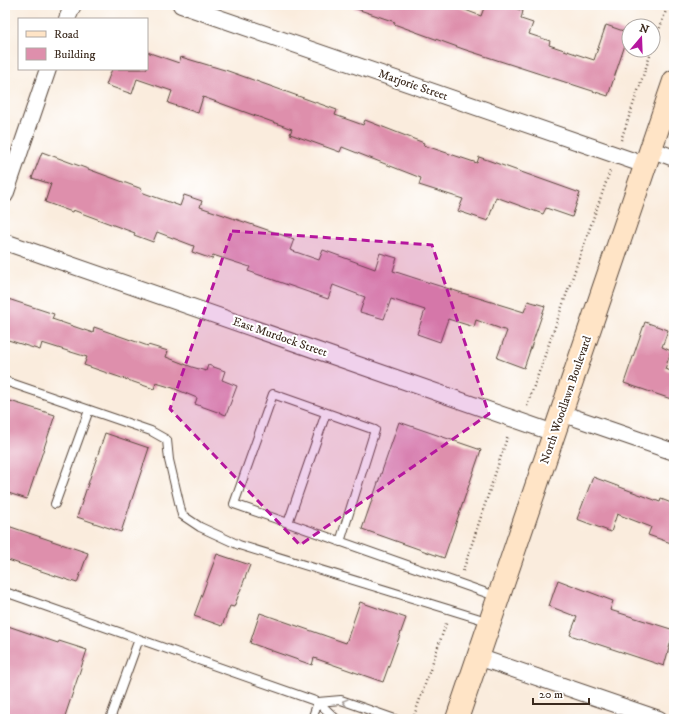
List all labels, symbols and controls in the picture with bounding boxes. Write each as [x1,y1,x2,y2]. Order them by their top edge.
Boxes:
legend [18,18,148,70]
north arrow [621,18,661,58]
text: N [637,21,650,38]
text: Road [54,27,79,42]
text: Building [54,47,95,62]
street label: Marjorie Street [376,66,450,104]
street label: East Murdock Street [231,314,329,360]
street label: North Woodlawn Boulevard [537,334,595,466]
scale bar [533,680,589,706]
text: 20 m [539,687,563,702]
one-way arrow [342,698,349,707]

